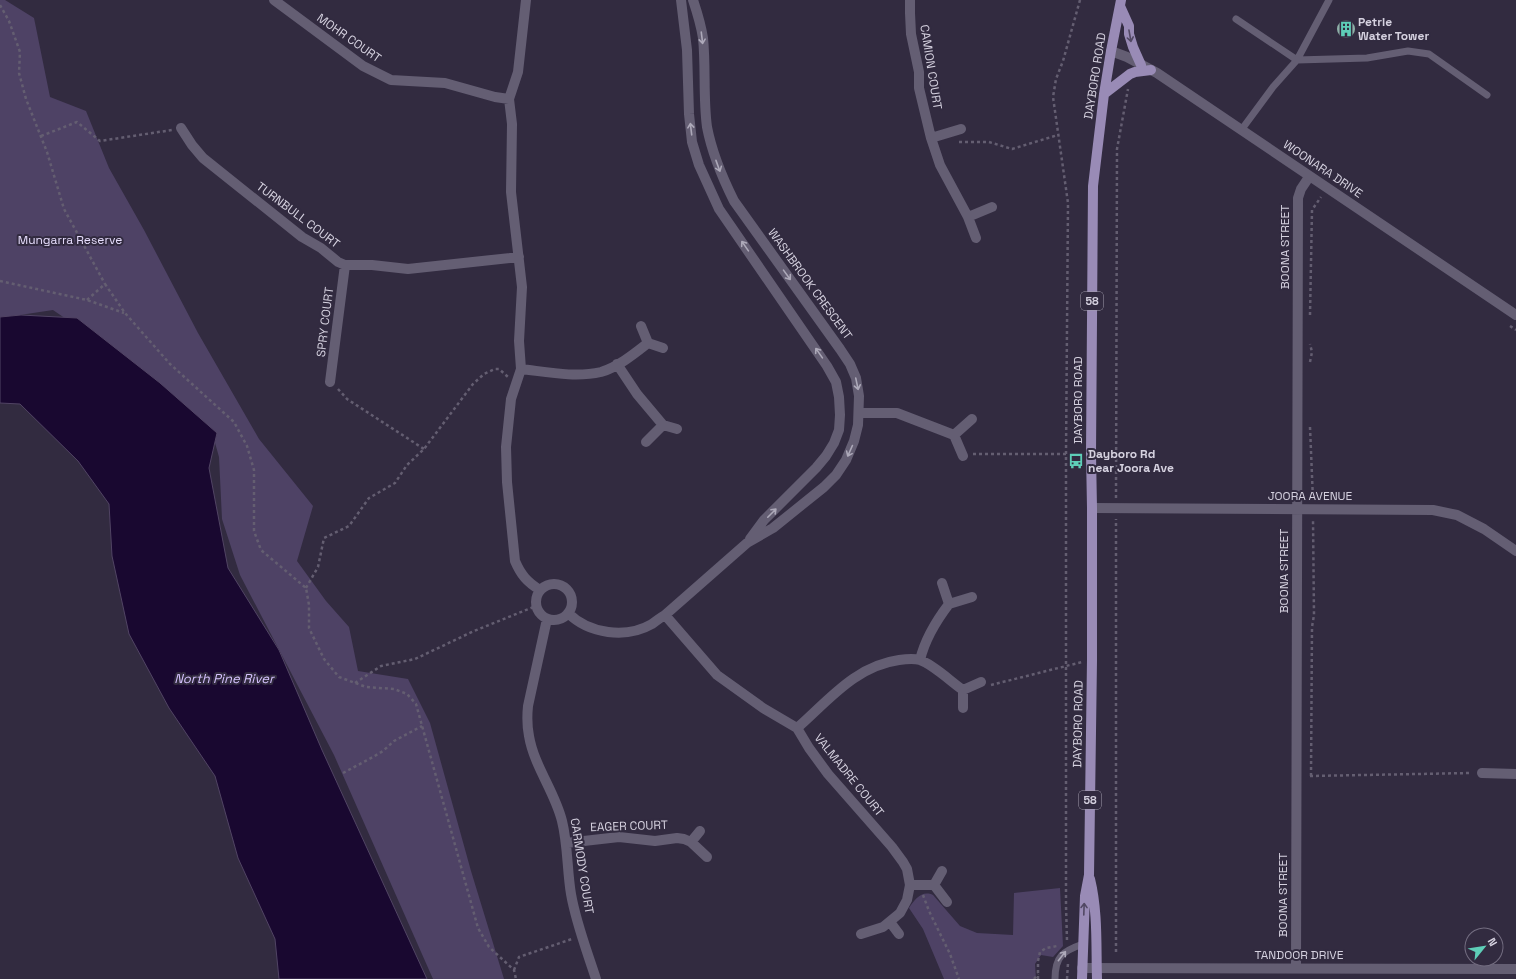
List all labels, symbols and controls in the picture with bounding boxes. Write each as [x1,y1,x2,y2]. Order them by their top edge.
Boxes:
street label: MOHR COURT [314,10,384,66]
place label: Petrie Water Tower [1358,14,1429,44]
building icon: Petrie Water Tower [1337,20,1355,38]
street label: CAMION COURT [916,23,946,111]
one-way arrow [1126,29,1134,42]
one-way arrow [698,31,706,44]
street label: DAYBORO ROAD [1080,32,1110,120]
one-way arrow [687,123,695,136]
street label: WOONARA DRIVE [1280,136,1366,202]
one-way arrow [714,160,722,172]
street label: TURNBULL COURT [253,178,343,252]
street label: BOONA STREET [1277,205,1293,289]
street label: WASHBROOK CRESCENT [764,225,856,343]
park label: Mungarra Reserve [18,232,122,248]
one-way arrow [741,241,749,252]
one-way arrow [783,270,791,281]
street label: SPRY COURT [313,286,337,358]
road number: 58 [1081,292,1103,310]
one-way arrow [815,348,823,359]
street label: DAYBORO ROAD [1070,356,1086,444]
one-way arrow [853,377,861,390]
one-way arrow [846,444,853,456]
place label: Dayboro Rd near Joora Ave [1088,446,1174,476]
bus stop icon: Dayboro Rd near Joora Ave [1067,452,1085,470]
street label: JOORA AVENUE [1268,488,1353,504]
one-way arrow [767,508,777,517]
street label: BOONA STREET [1276,529,1292,613]
water label: North Pine River [174,670,276,687]
street label: DAYBORO ROAD [1069,680,1087,768]
street label: VALMADRE COURT [811,730,887,820]
road number: 58 [1079,791,1101,809]
street label: CARMODY COURT [567,817,597,915]
street label: EAGER COURT [590,817,668,835]
street label: BOONA STREET [1275,853,1291,937]
one-way arrow [1080,903,1088,916]
north arrow [1464,927,1504,967]
text: N [1485,935,1501,949]
street label: TANDOOR DRIVE [1255,947,1344,963]
one-way arrow [1058,950,1066,961]

